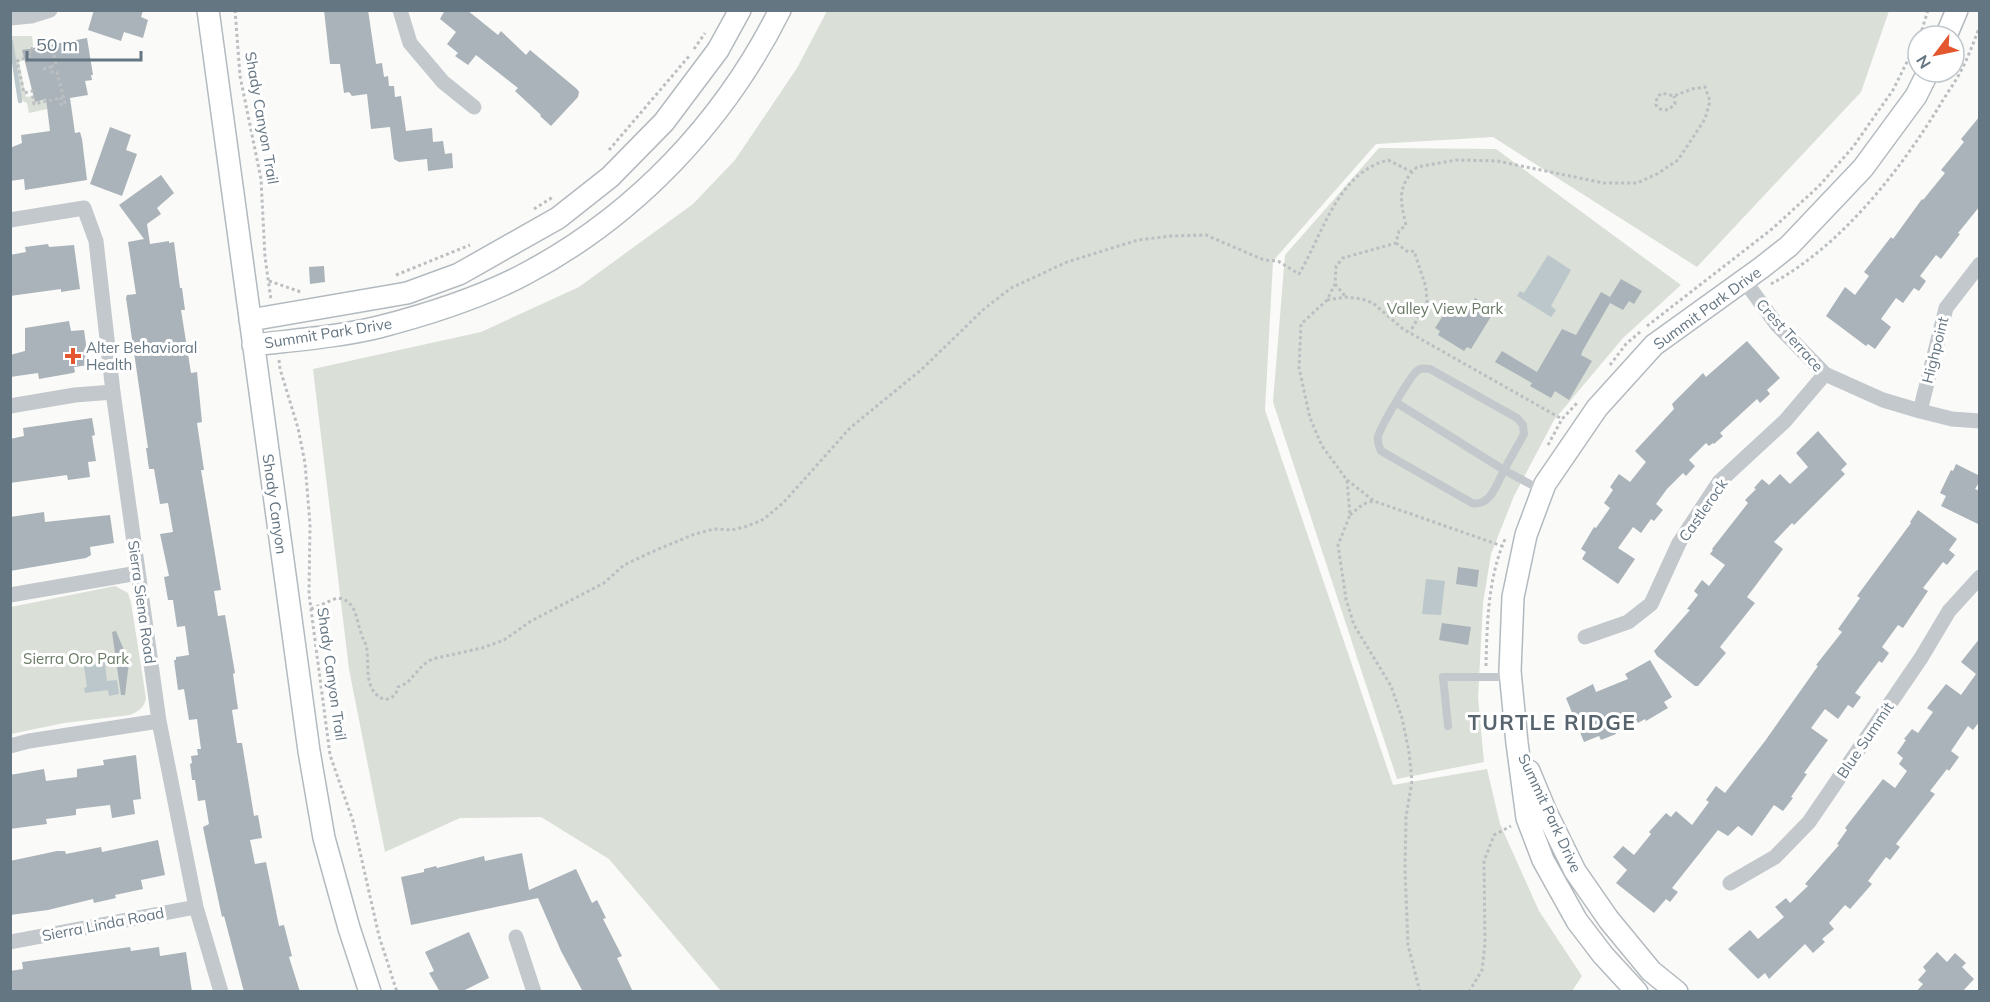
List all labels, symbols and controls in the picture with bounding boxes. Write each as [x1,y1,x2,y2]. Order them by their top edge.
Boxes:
scale bar [27,24,141,62]
north arrow [1906,24,1966,84]
text: 50 m [36,33,78,56]
street label: Shady Canyon Trail [241,50,283,186]
text: N [1912,52,1935,72]
street label: Summit Park Drive [1649,262,1765,354]
street label: Crest Terrace [1752,295,1828,375]
park label: Valley View Park [1387,299,1503,318]
street label: Summit Park Drive [263,314,393,352]
street label: Highpoint [1918,315,1952,385]
place label: Alter Behavioral Health [86,338,197,374]
marker: Alter Behavioral Health [64,347,82,365]
street label: Shady Canyon [259,453,291,555]
street label: Castlerock [1674,475,1732,545]
street label: Sierra Siena Road [124,539,160,665]
street label: Shady Canyon Trail [313,606,351,742]
park label: Sierra Oro Park [23,649,129,668]
street label: Blue Summit [1833,698,1897,782]
district label: TURTLE RIDGE [1468,709,1636,735]
street label: Summit Park Drive [1514,751,1586,875]
street label: Sierra Linda Road [40,903,166,945]

